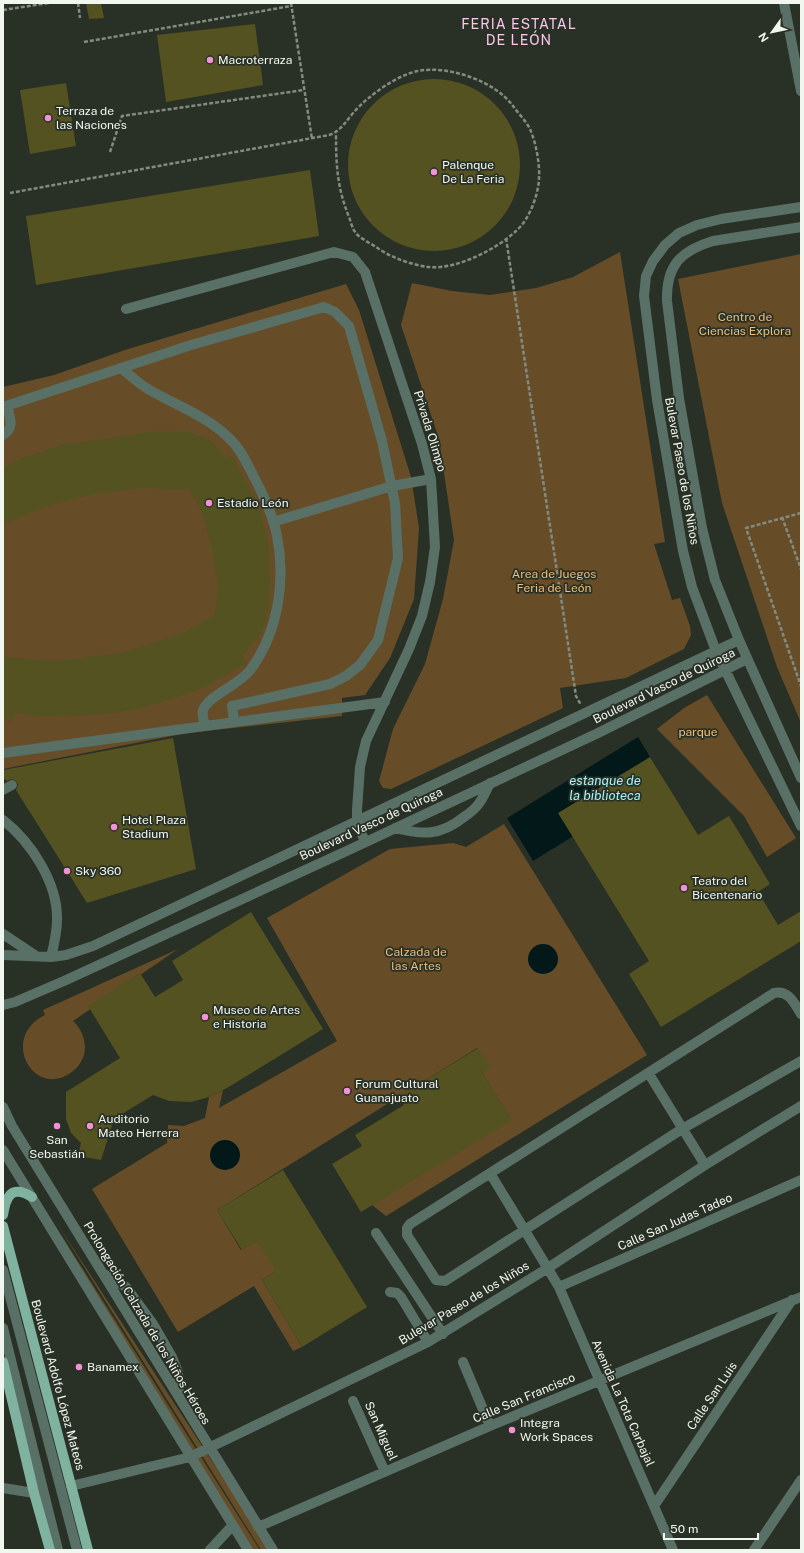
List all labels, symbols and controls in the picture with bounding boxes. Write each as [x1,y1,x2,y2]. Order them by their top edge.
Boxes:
north arrow [752,12,792,52]
district label: FERIA ESTATAL DE LEÓN [461,16,577,48]
text: N [756,31,771,44]
place label: Macroterraza [218,53,292,67]
marker: Macroterraza [205,55,215,65]
place label: Terraza de las Naciones [56,104,127,132]
marker: Terraza de las Naciones [43,113,53,123]
place label: Palenque De La Feria [442,158,504,186]
marker: Palenque De La Feria [429,167,439,177]
park label: Centro de Ciencias Explora [699,310,791,338]
street label: Privada Olimpo [411,389,449,474]
street label: Bulevar Paseo de los Niños [662,396,702,546]
place label: Estadio León [217,496,289,510]
marker: Estadio León [204,498,214,508]
park label: Area de Juegos Feria de León [512,567,596,595]
street label: Boulevard Vasco de Quiroga [591,645,737,727]
park label: parque [678,725,718,739]
water label: estanque de la biblioteca [569,773,641,803]
street label: Boulevard Vasco de Quiroga [297,785,445,863]
place label: Hotel Plaza Stadium [122,813,186,841]
marker: Hotel Plaza Stadium [109,822,119,832]
place label: Sky 360 [75,864,121,878]
marker: Sky 360 [62,866,72,876]
place label: Teatro del Bicentenario [692,874,762,902]
marker: Teatro del Bicentenario [679,883,689,893]
park label: Calzada de las Artes [385,945,447,973]
place label: Museo de Artes e Historia [213,1003,300,1031]
marker: Museo de Artes e Historia [200,1012,210,1022]
place label: Forum Cultural Guanajuato [355,1077,439,1105]
marker: Forum Cultural Guanajuato [342,1086,352,1096]
place label: Auditorio Mateo Herrera [98,1112,179,1140]
marker: San Sebastián [52,1121,62,1131]
marker: Auditorio Mateo Herrera [85,1121,95,1131]
place label: San Sebastián [29,1133,85,1161]
street label: Calle San Judas Tadeo [616,1190,735,1254]
street label: Prolongación Calzada de los Niños Héroes [81,1219,213,1427]
street label: Bulevar Paseo de los Niños [396,1259,532,1347]
street label: Boulevard Adolfo López Mateos [28,1298,88,1472]
street label: Avenida La Tota Carbajal [589,1338,657,1469]
street label: Calle San Luis [684,1359,740,1433]
place label: Banamex [87,1360,139,1374]
marker: Banamex [74,1362,84,1372]
street label: Calle San Francisco [471,1370,577,1426]
street label: San Miguel [362,1399,400,1463]
place label: Integra Work Spaces [520,1416,593,1444]
marker: Integra Work Spaces [507,1425,517,1435]
scale bar [664,1515,758,1541]
text: 50 m [670,1522,698,1536]

